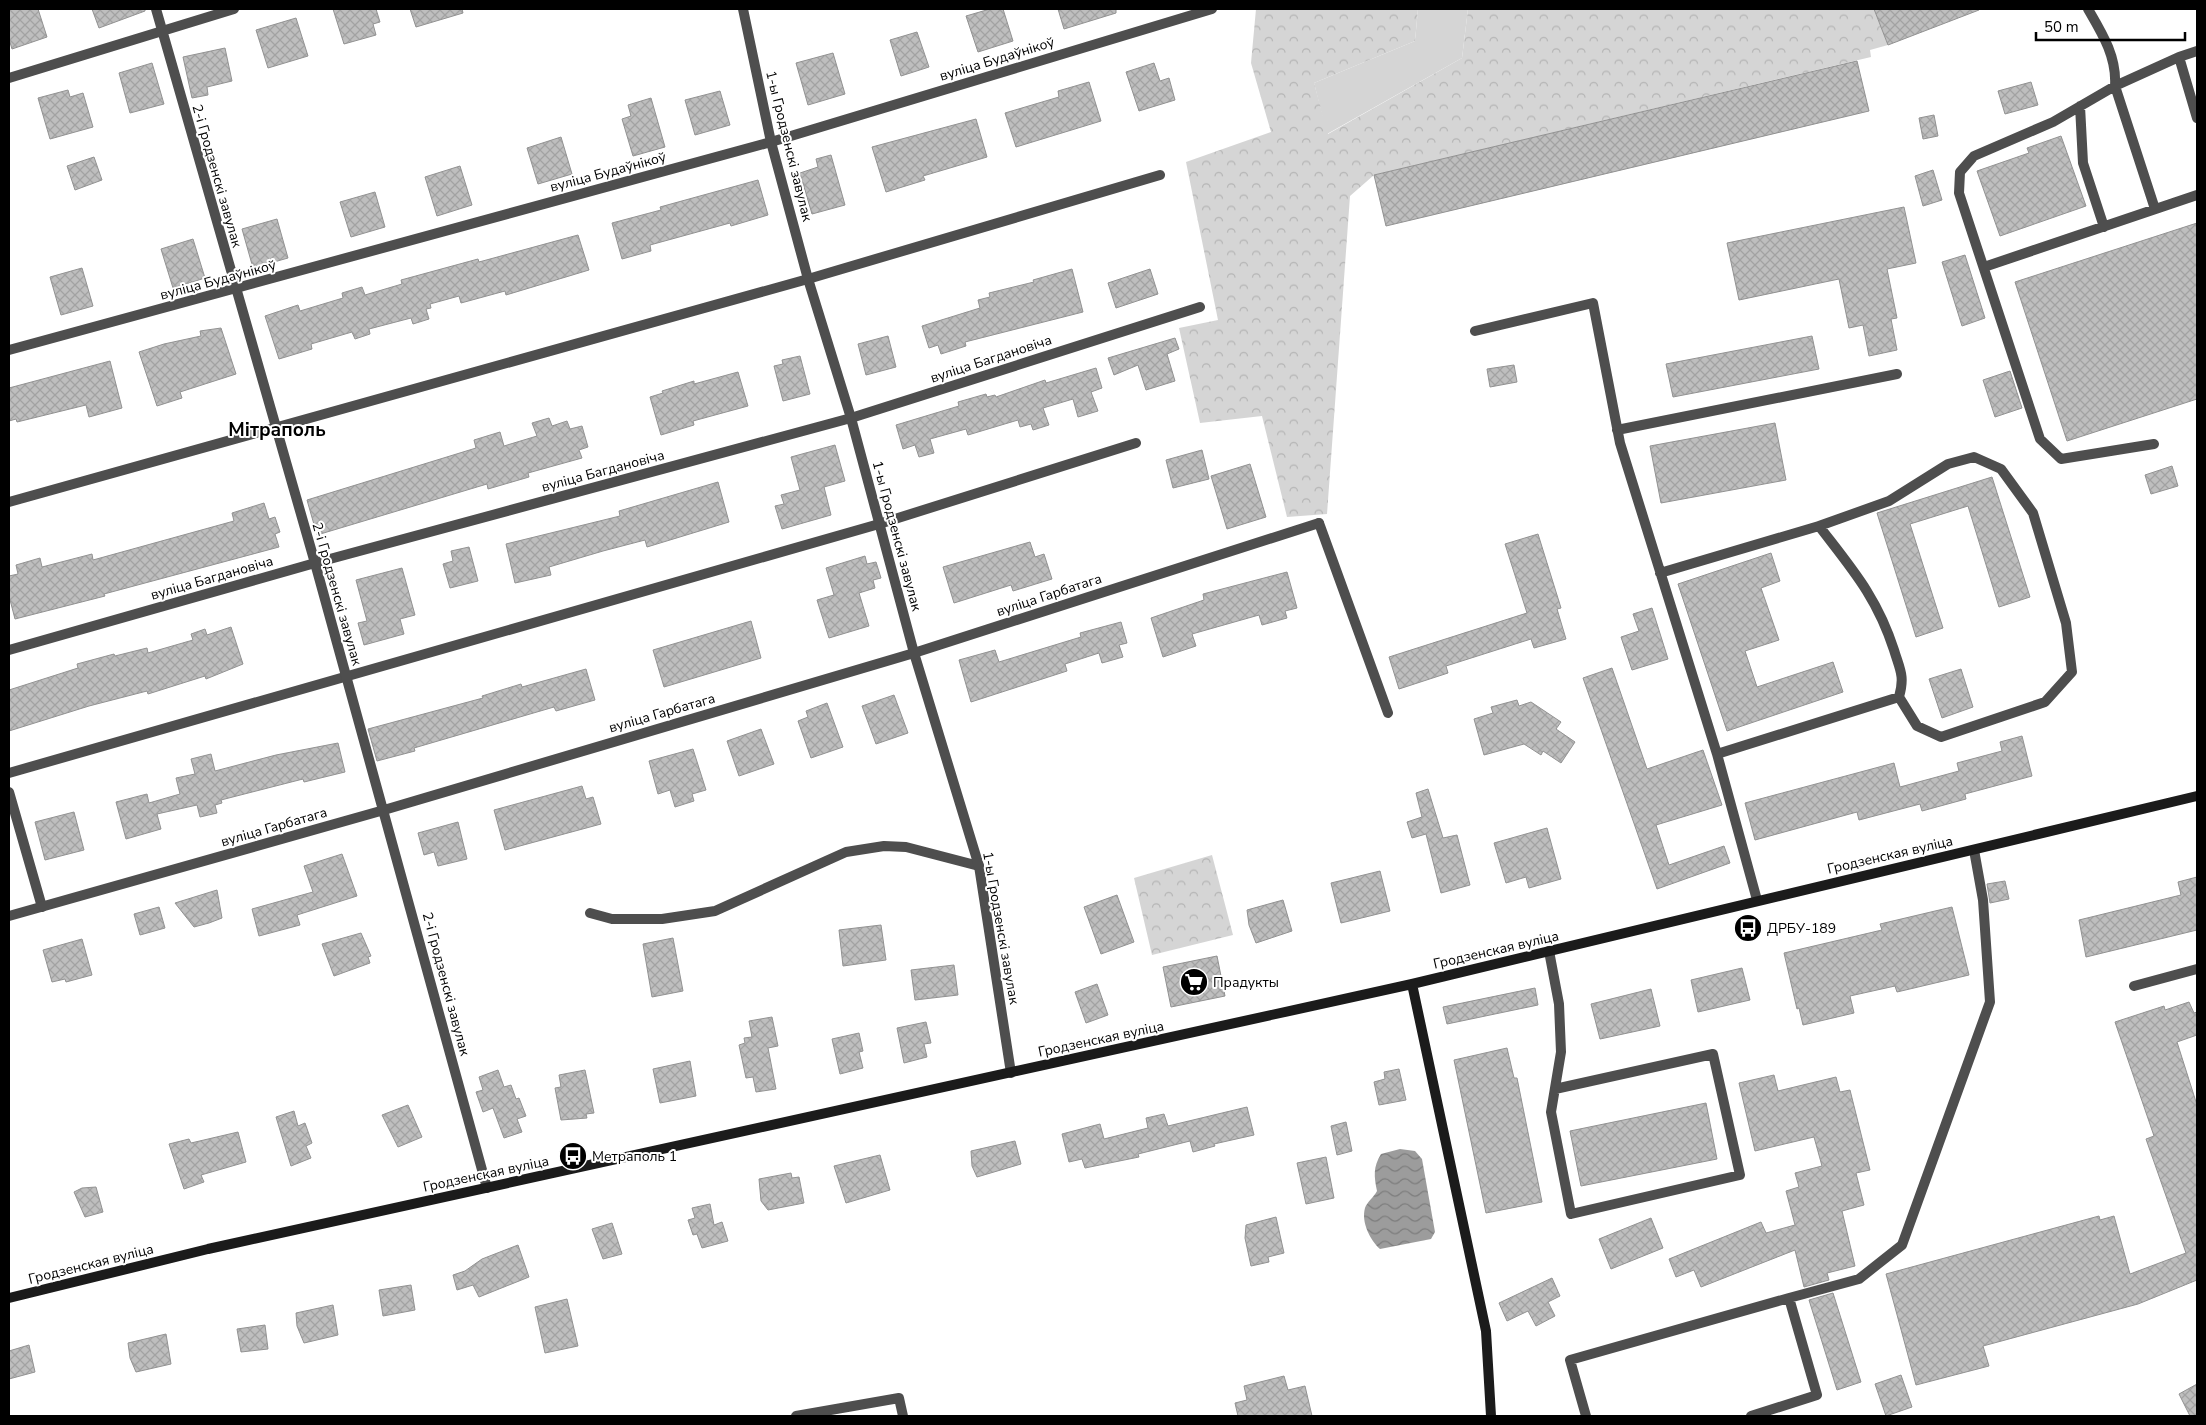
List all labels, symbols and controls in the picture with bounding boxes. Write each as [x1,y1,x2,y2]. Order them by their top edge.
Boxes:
scale bar [2036,10,2185,42]
text: 50 m [2044,17,2079,37]
street label: вуліца Будаўнікоў [937,32,1057,86]
street label: 1-ы Гродзенскі завулак [761,69,817,224]
street label: 2-і Гродзенскі завулак [187,102,247,250]
street label: вуліца Будаўнікоў [548,147,669,197]
street label: вуліца Будаўнікоў [158,255,279,305]
street label: вуліца Багдановіча [928,330,1054,388]
district label: Мітраполь [228,417,326,443]
street label: вуліца Багдановіча [539,445,667,497]
street label: 1-ы Гродзенскі завулак [868,459,926,614]
street label: 2-і Гродзенскі завулак [307,520,367,668]
street label: вуліца Багдановіча [148,551,276,605]
street label: вуліца Гарбатага [994,569,1104,621]
street label: вуліца Гарбатага [607,689,717,737]
street label: вуліца Гарбатага [219,803,329,851]
street label: Гродзенская вуліца [1825,831,1955,879]
street label: 1-ы Гродзенскі завулак [978,850,1024,1007]
street label: 2-і Гродзенскі завулак [418,910,474,1059]
bus stop icon: ДРБУ-189 [1733,913,1763,943]
place label: ДРБУ-189 [1767,919,1836,938]
street label: Гродзенская вуліца [1431,926,1561,974]
supermarket icon: Прадукты [1179,967,1209,997]
place label: Прадукты [1213,973,1279,992]
street label: Гродзенская вуліца [1036,1016,1166,1062]
bus stop icon: Метраполь 1 [558,1141,588,1171]
place label: Метраполь 1 [592,1147,677,1166]
street label: Гродзенская вуліца [421,1151,551,1197]
street label: Гродзенская вуліца [26,1239,156,1289]

